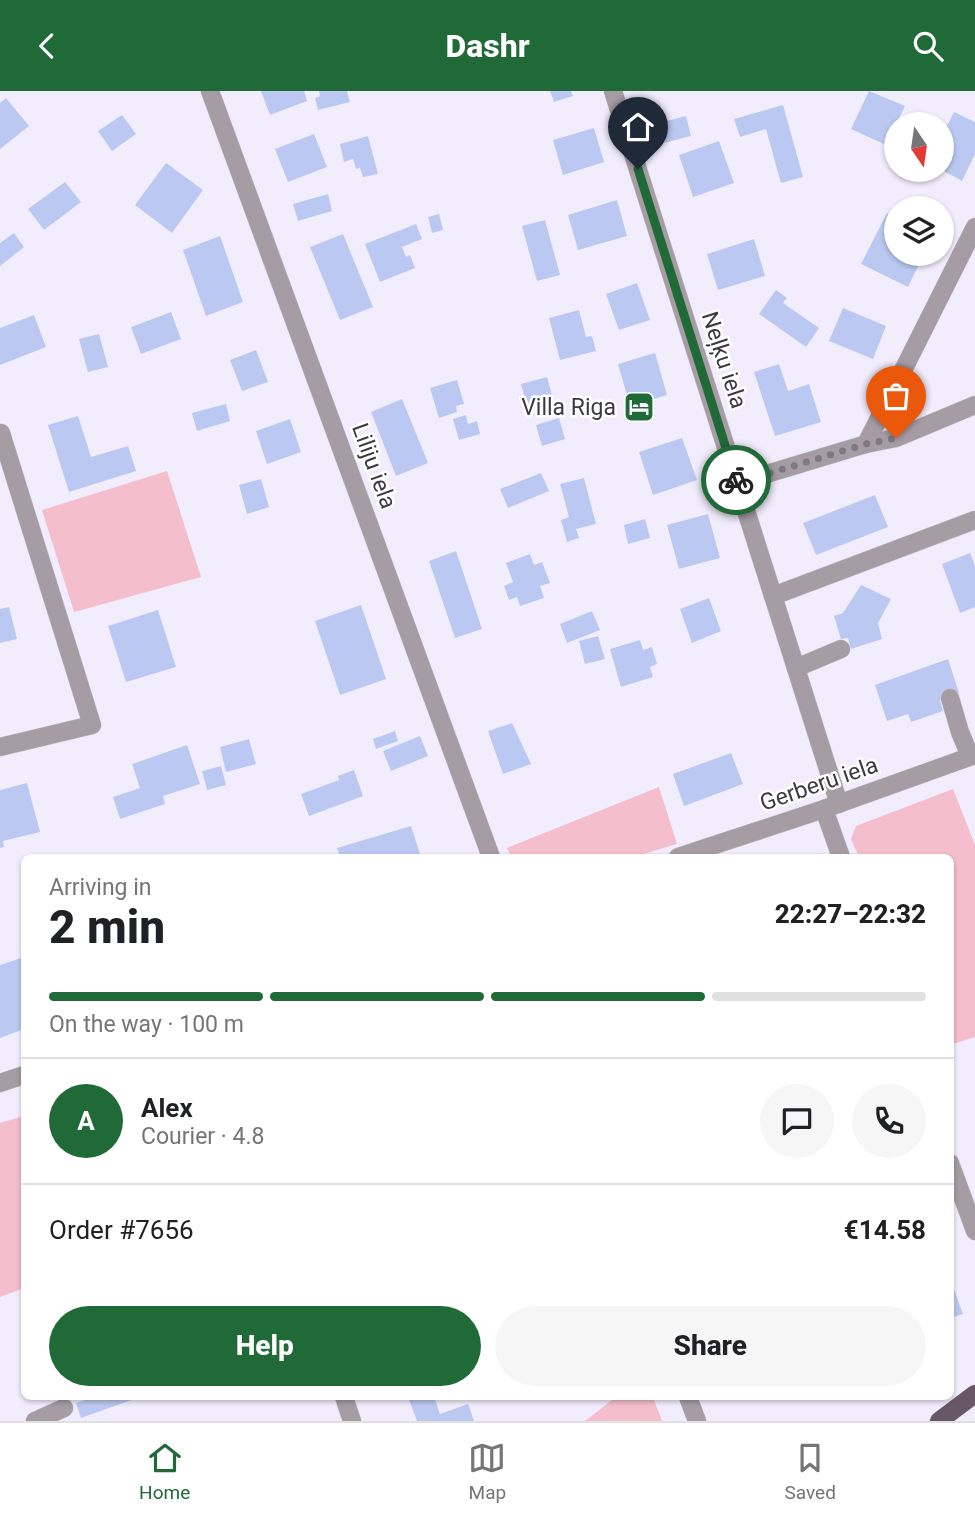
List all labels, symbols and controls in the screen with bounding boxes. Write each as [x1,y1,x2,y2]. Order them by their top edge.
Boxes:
icon: back [28,27,66,65]
text: Dashr [445,27,530,65]
icon: search [909,27,947,65]
pin [608,97,668,169]
icon: home [619,108,657,146]
north arrow [884,112,954,182]
map controls [884,112,954,266]
button: layers [884,196,954,266]
street label: Neļķu iela [696,308,752,412]
pin [866,366,926,438]
icon: bag [877,377,915,415]
hotel icon: Villa Riga [622,390,656,424]
place label: Villa Riga [521,394,616,421]
street label: Liliju iela [346,420,402,512]
courier [701,445,771,515]
icon: bike [717,461,755,499]
street label: Gerberu iela [757,751,881,817]
text: Arriving in [49,874,152,901]
text: 22:27–22:32 [775,899,926,929]
text: 2 min [49,900,165,954]
text: On the way · 100 m [49,1011,244,1038]
button: chat [760,1084,834,1158]
button: phone [852,1084,926,1158]
text: Alex [141,1093,193,1123]
text: A [77,1106,95,1136]
text: Courier · 4.8 [141,1123,264,1150]
text: Order #7656 [49,1215,194,1245]
text: €14.58 [844,1215,926,1245]
button: Help [49,1306,481,1386]
button: Share [495,1306,926,1386]
tab: Home [139,1439,190,1504]
tab: Map [468,1439,506,1504]
tab: Saved [785,1439,836,1504]

